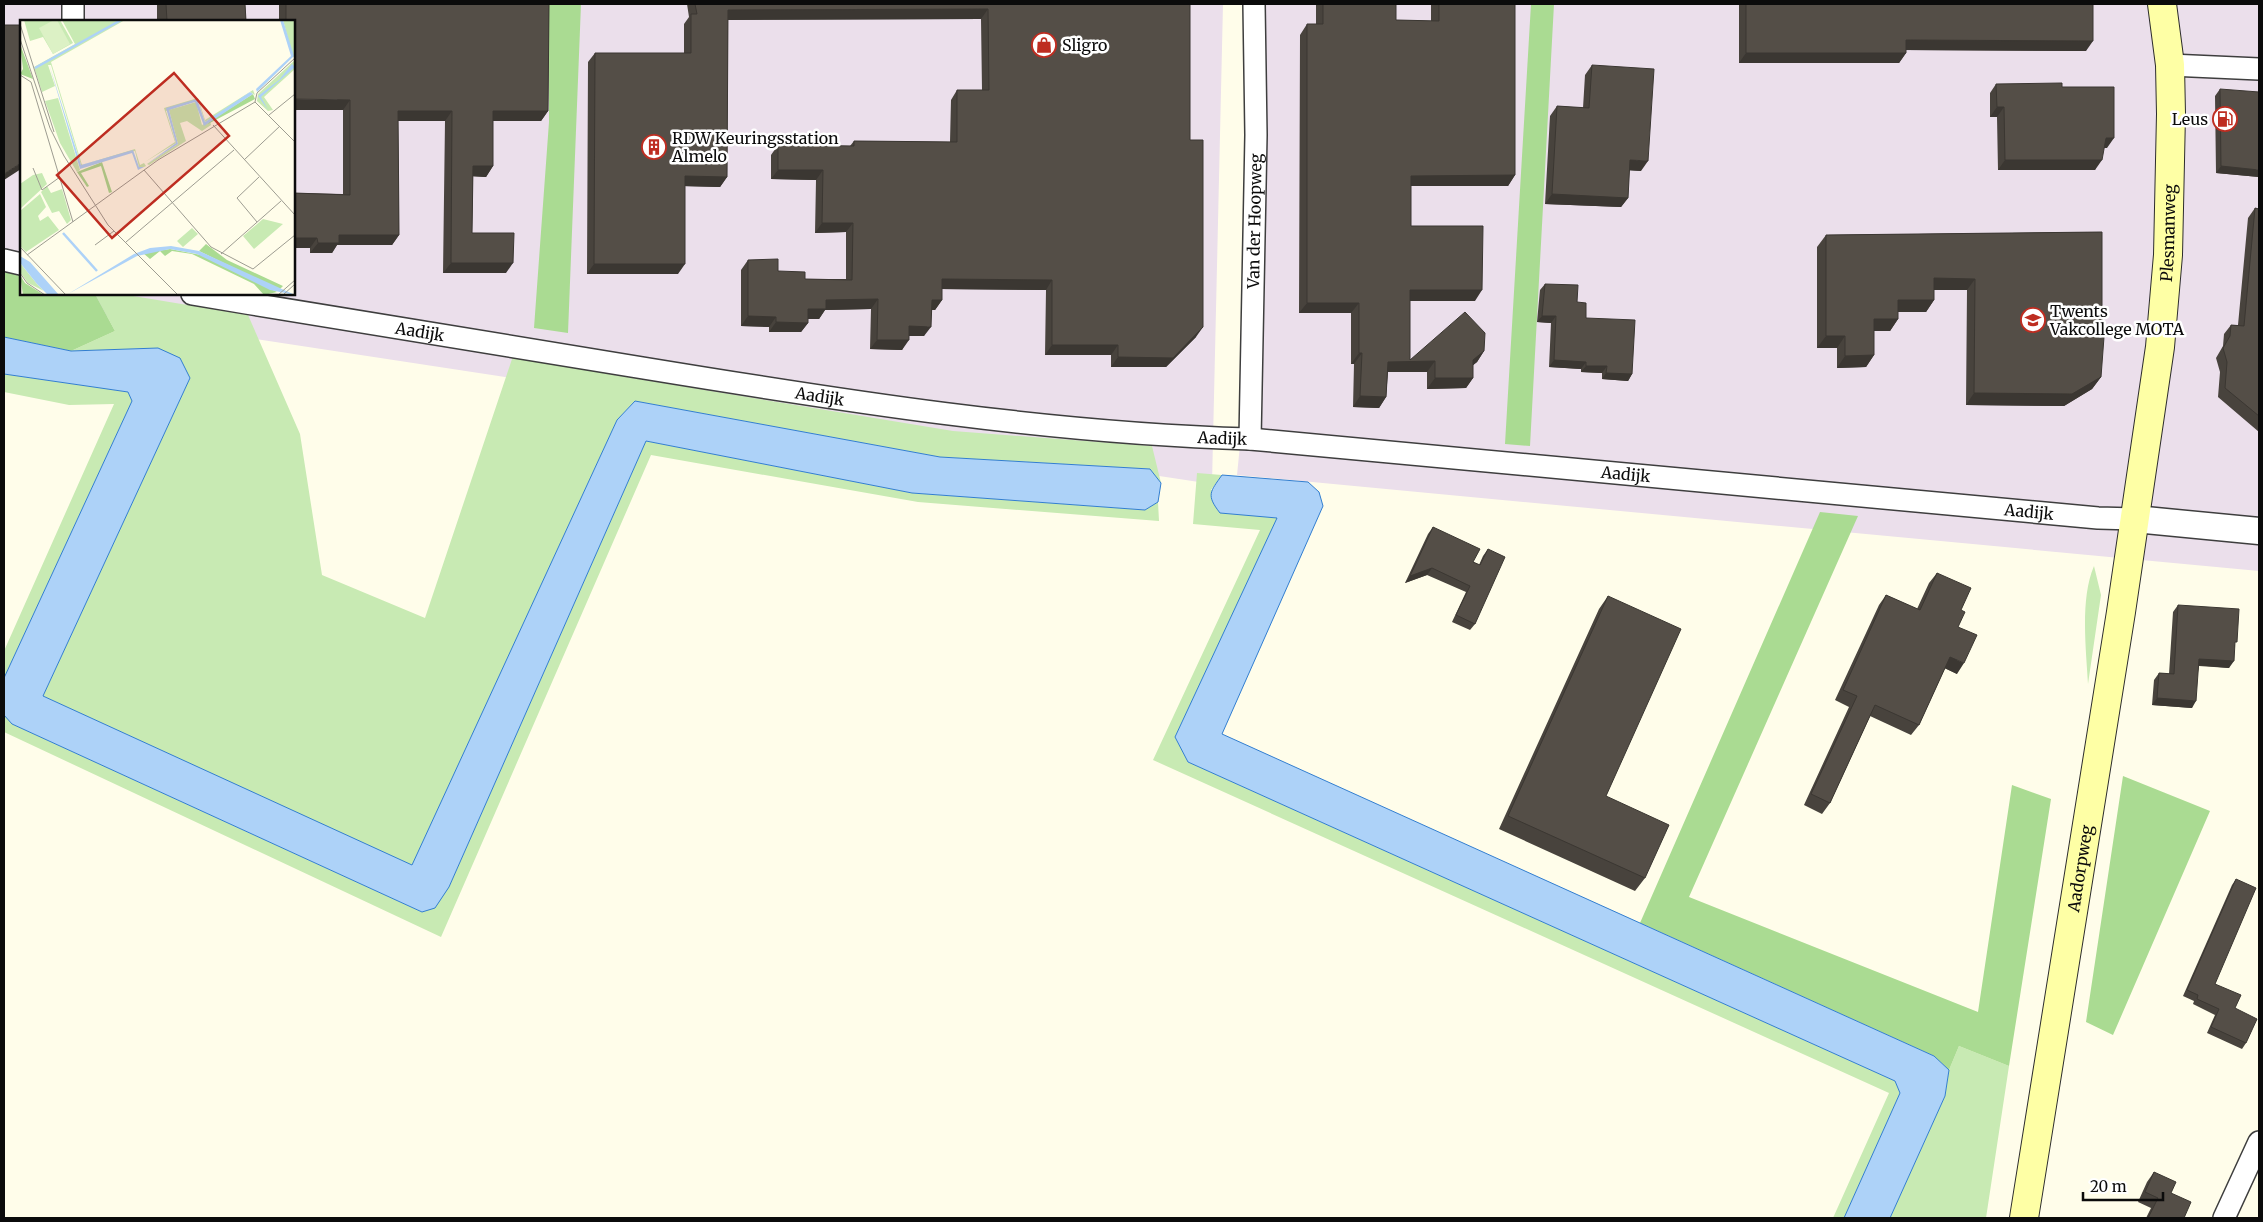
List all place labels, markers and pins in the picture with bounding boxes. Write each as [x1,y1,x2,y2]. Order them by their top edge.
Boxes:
shop icon: Sligro [1031,32,1057,58]
place label: Sligro [1062,35,1107,55]
fuel station icon: Leus [2212,106,2238,132]
place label: Leus [2172,109,2208,129]
place label: RDW Keuringsstation Almelo [671,128,839,166]
building icon: RDW Keuringsstation Almelo [641,134,667,160]
place label: Twents Vakcollege MOTA [2049,301,2185,339]
school or university icon: Twents Vakcollege MOTA [2020,307,2046,333]

